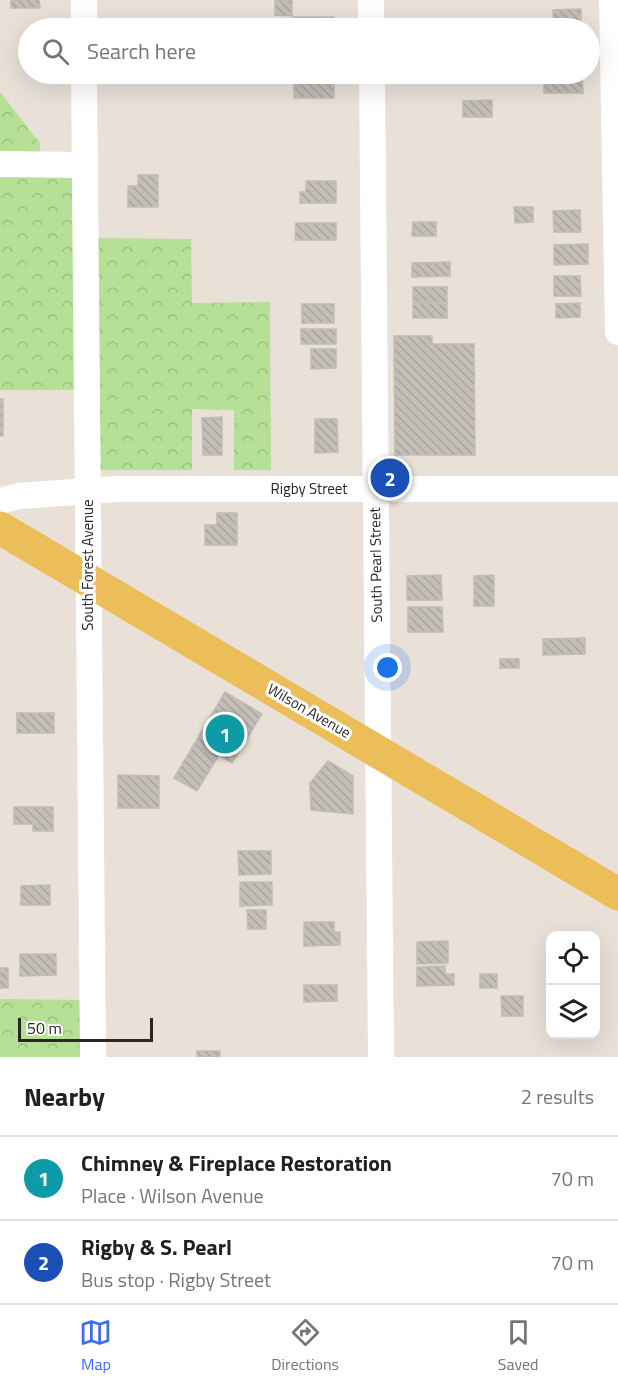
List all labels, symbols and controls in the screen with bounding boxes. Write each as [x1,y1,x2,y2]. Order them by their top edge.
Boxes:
search box [18,18,600,84]
text: Search here [87,34,196,68]
icon: search [39,35,72,68]
pin: 2 [370,456,410,500]
street label: Rigby Street [270,477,348,500]
street label: South Forest Avenue [76,499,99,631]
street label: South Pearl Street [363,506,388,623]
your location [373,653,402,682]
street label: Wilson Avenue [263,677,355,744]
pin: 1 [206,712,244,756]
map controls [546,931,600,1039]
button: locate [546,931,600,985]
button: layers [546,985,600,1039]
scale bar [18,1015,153,1042]
text: 50 m [27,1016,62,1040]
text: Nearby [24,1077,105,1116]
text: 2 results [521,1081,594,1112]
text: Chimney & Fireplace Restoration [81,1146,392,1180]
text: 1 [38,1163,49,1194]
text: 70 m [550,1163,594,1194]
text: Place · Wilson Avenue [81,1180,264,1211]
text: Rigby & S. Pearl [81,1230,232,1264]
text: 2 [38,1247,49,1278]
text: 70 m [550,1247,594,1278]
text: Bus stop · Rigby Street [81,1264,271,1295]
tab: Map [79,1316,112,1376]
tab: Directions [271,1316,339,1376]
tab: Saved [498,1316,539,1376]

